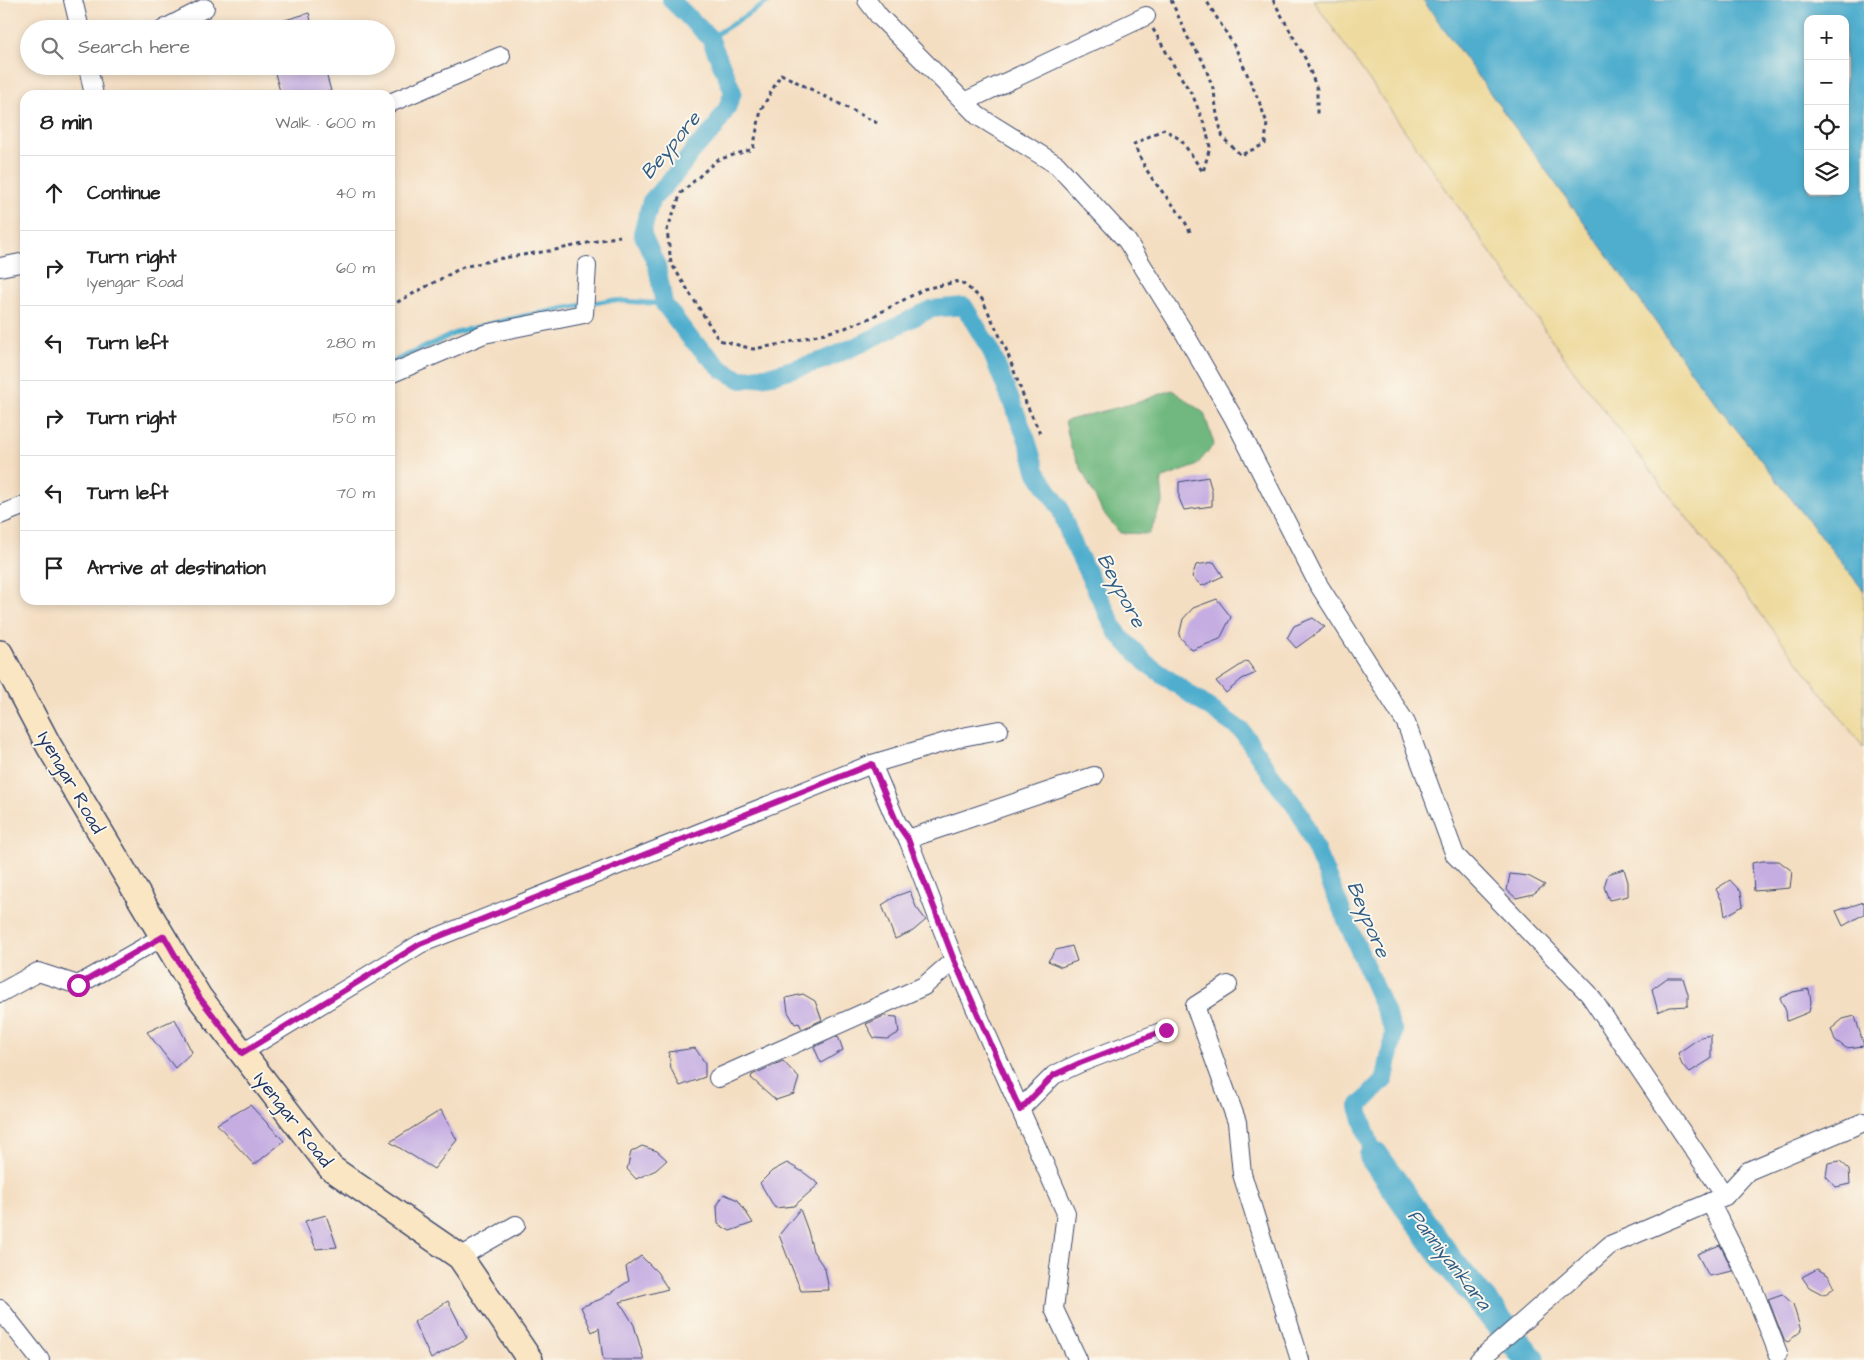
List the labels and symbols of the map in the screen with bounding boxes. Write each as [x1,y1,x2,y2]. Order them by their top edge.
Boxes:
water label: Beypore [634,105,709,186]
water label: Beypore [1089,548,1153,634]
street label: Iyengar Road [30,727,111,840]
water label: Beypore [1339,877,1397,963]
route start [67,974,90,997]
route end [1155,1019,1178,1042]
street label: Iyengar Road [246,1067,339,1174]
water label: Panniyankara [1400,1203,1498,1317]

